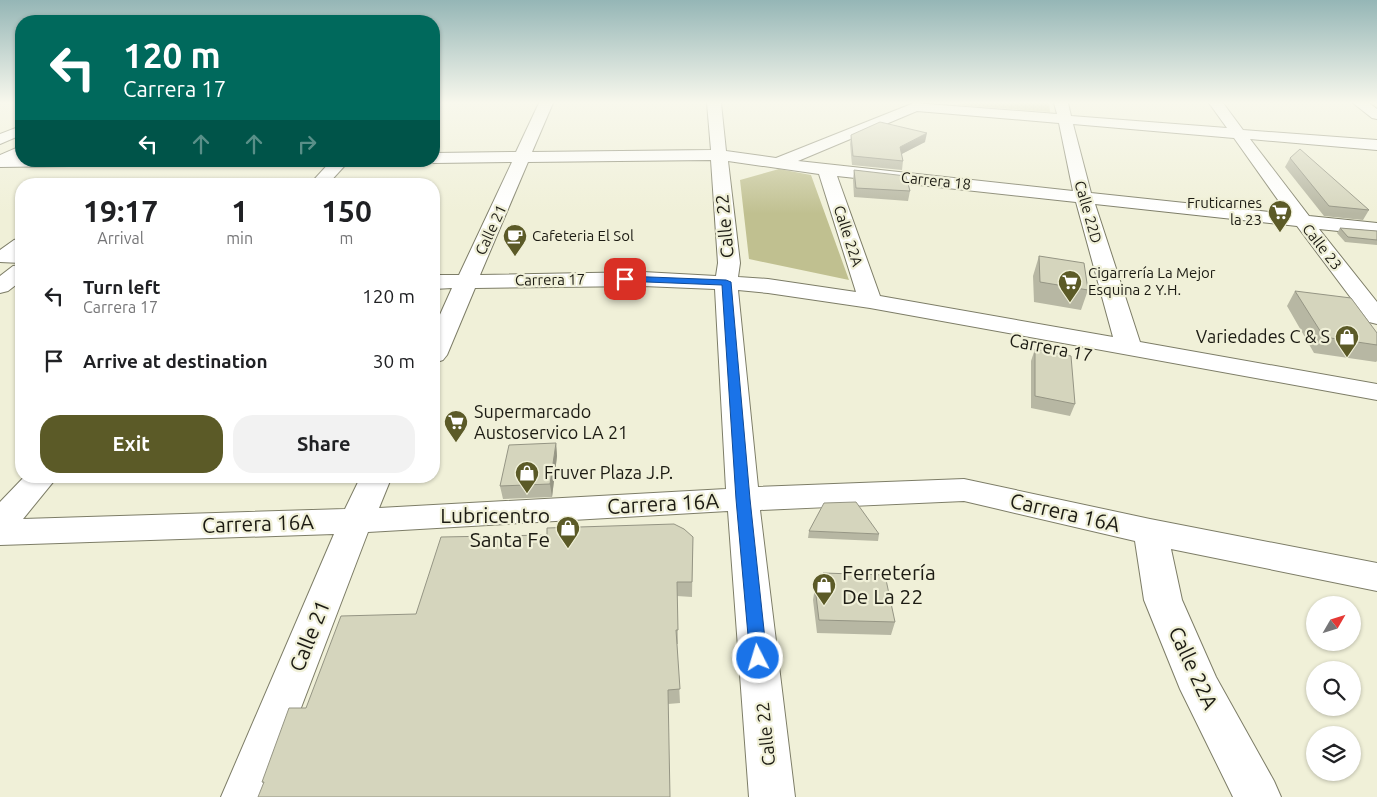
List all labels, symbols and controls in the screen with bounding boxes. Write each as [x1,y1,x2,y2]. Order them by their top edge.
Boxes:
icon: left [40,35,105,100]
text: 120 m [123,35,221,75]
text: Carrera 17 [123,76,226,101]
icon: left [134,130,162,158]
icon: ahead [187,130,215,158]
icon: ahead [240,130,268,158]
icon: right [293,130,321,158]
street label: Carrera 18 [900,168,972,193]
street label: Calle 22D [1071,179,1105,245]
street label: Calle 22 [711,193,737,259]
text: 19:17 [83,194,158,228]
text: 1 [231,194,248,228]
text: 150 [321,194,372,228]
place label: Fruticarnes la 23 [1187,194,1262,228]
supermarket icon: Fruticarnes la 23 [1267,199,1293,233]
street label: Calle 21 [472,202,510,258]
street label: Calle 22A [831,203,866,269]
street label: Calle 23 [1299,220,1346,273]
cafe icon: Cafeteria El Sol [502,223,528,257]
place label: Cafeteria El Sol [532,227,634,244]
text: Arrival [97,229,144,247]
text: min [226,229,253,247]
text: m [340,229,353,247]
pin [604,258,646,300]
place label: Cigarrería La Mejor Esquina 2 Y.H. [1088,264,1216,298]
icon: arrive [611,265,639,293]
supermarket icon: Cigarrería La Mejor Esquina 2 Y.H. [1057,269,1083,303]
street label: Carrera 17 [515,270,585,289]
text: Turn left [83,276,161,298]
icon: left [40,282,68,310]
text: 120 m [362,285,415,307]
text: Carrera 17 [83,298,158,316]
shop icon: Variedades C & S [1334,324,1360,358]
place label: Variedades C & S [1196,326,1330,346]
street label: Carrera 17 [1008,329,1095,365]
icon: arrive [40,347,68,375]
text: Arrive at destination [83,350,268,372]
text: 30 m [373,350,415,372]
place label: Supermarcado Austoservico LA 21 [474,401,628,442]
supermarket icon: Supermarcado Austoservico LA 21 [443,409,469,443]
button: Exit [40,415,223,473]
button: Share [233,415,415,473]
shop icon: Fruver Plaza J.P. [514,460,540,494]
place label: Fruver Plaza J.P. [544,462,673,482]
street label: Carrera 16A [606,488,720,518]
street label: Carrera 16A [1008,488,1123,536]
place label: Lubricentro Santa Fe [440,503,550,551]
street label: Carrera 16A [202,509,315,537]
shop icon: Lubricentro Santa Fe [555,515,581,549]
place label: Ferretería De La 22 [842,560,936,608]
shop icon: Ferretería De La 22 [811,572,837,606]
street label: Calle 21 [284,596,334,675]
north arrow [1306,596,1361,651]
map controls [1306,596,1361,781]
street label: Calle 22A [1164,622,1224,713]
position arrow [731,631,783,683]
button: search [1306,661,1361,716]
street label: Calle 22 [752,701,778,767]
button: layers [1306,726,1361,781]

